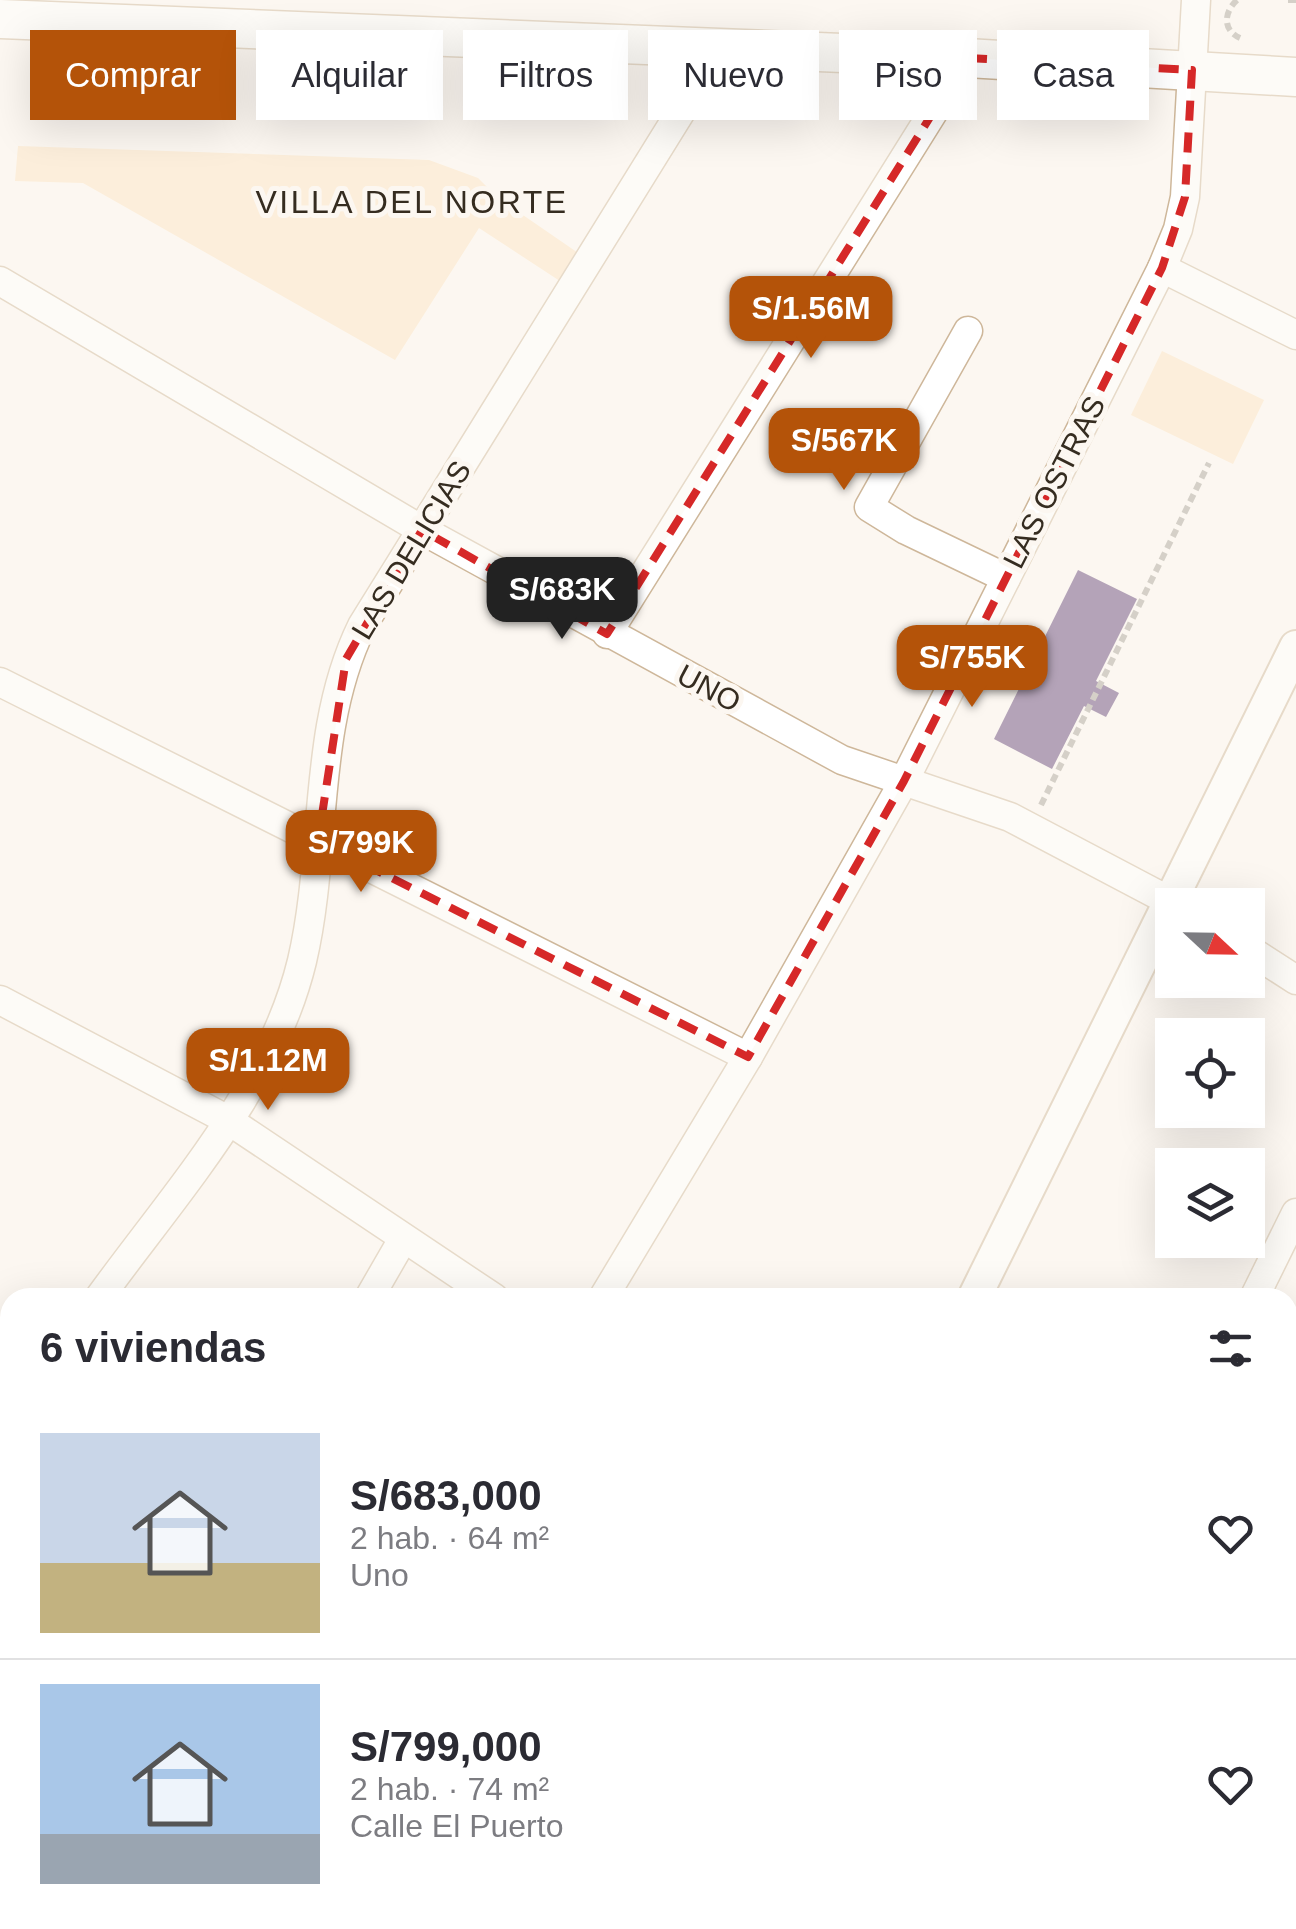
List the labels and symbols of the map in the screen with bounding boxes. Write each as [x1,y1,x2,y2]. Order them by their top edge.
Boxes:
district label: VILLA DEL NORTE [255,184,569,220]
pin: S/1.56M [719,276,903,361]
street label: LAS OSTRAS [997,391,1111,573]
pin: S/567K [763,408,925,493]
street label: LAS DELICIAS [345,455,477,645]
pin: S/683K [481,557,643,642]
pin: S/755K [891,625,1053,710]
street label: UNO [672,658,746,718]
pin: S/799K [280,810,442,895]
north arrow [1155,888,1265,998]
pin: S/1.12M [176,1028,360,1113]

